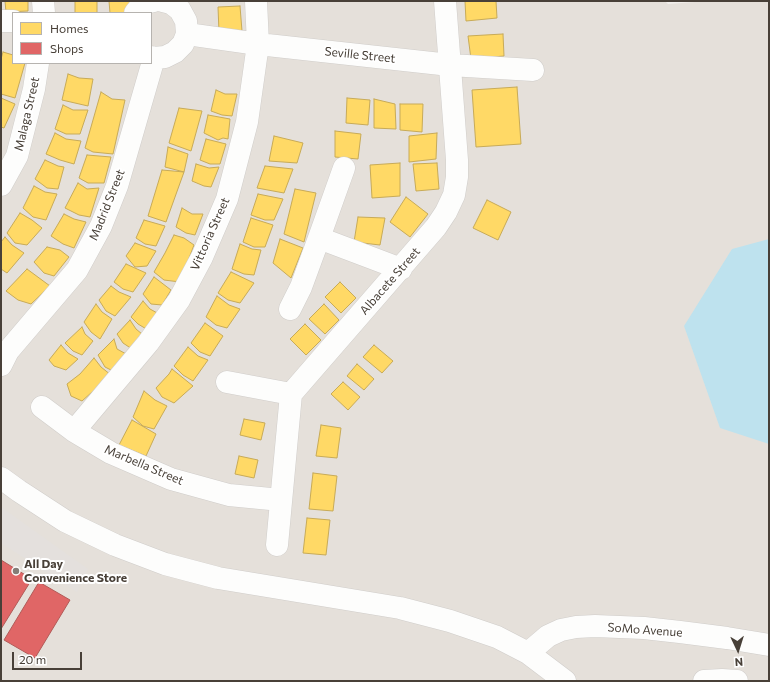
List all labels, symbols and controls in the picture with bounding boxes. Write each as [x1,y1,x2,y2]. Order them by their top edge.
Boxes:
legend [12,12,152,64]
text: Homes [50,21,88,35]
text: Shops [50,41,84,55]
street label: Seville Street [324,44,396,66]
street label: Malaga Street [11,75,43,153]
street label: Madrid Street [86,167,128,243]
street label: Vittoria Street [187,195,233,273]
street label: Albacete Street [357,244,423,318]
street label: Marbella Street [102,442,186,488]
place label: All Day Convenience Store [24,557,127,585]
marker: All Day Convenience Store [11,566,21,576]
street label: SoMo Avenue [607,620,683,640]
north arrow [718,630,758,670]
scale bar [14,644,84,670]
text: 20 m [19,652,46,666]
text: N [734,656,743,669]

